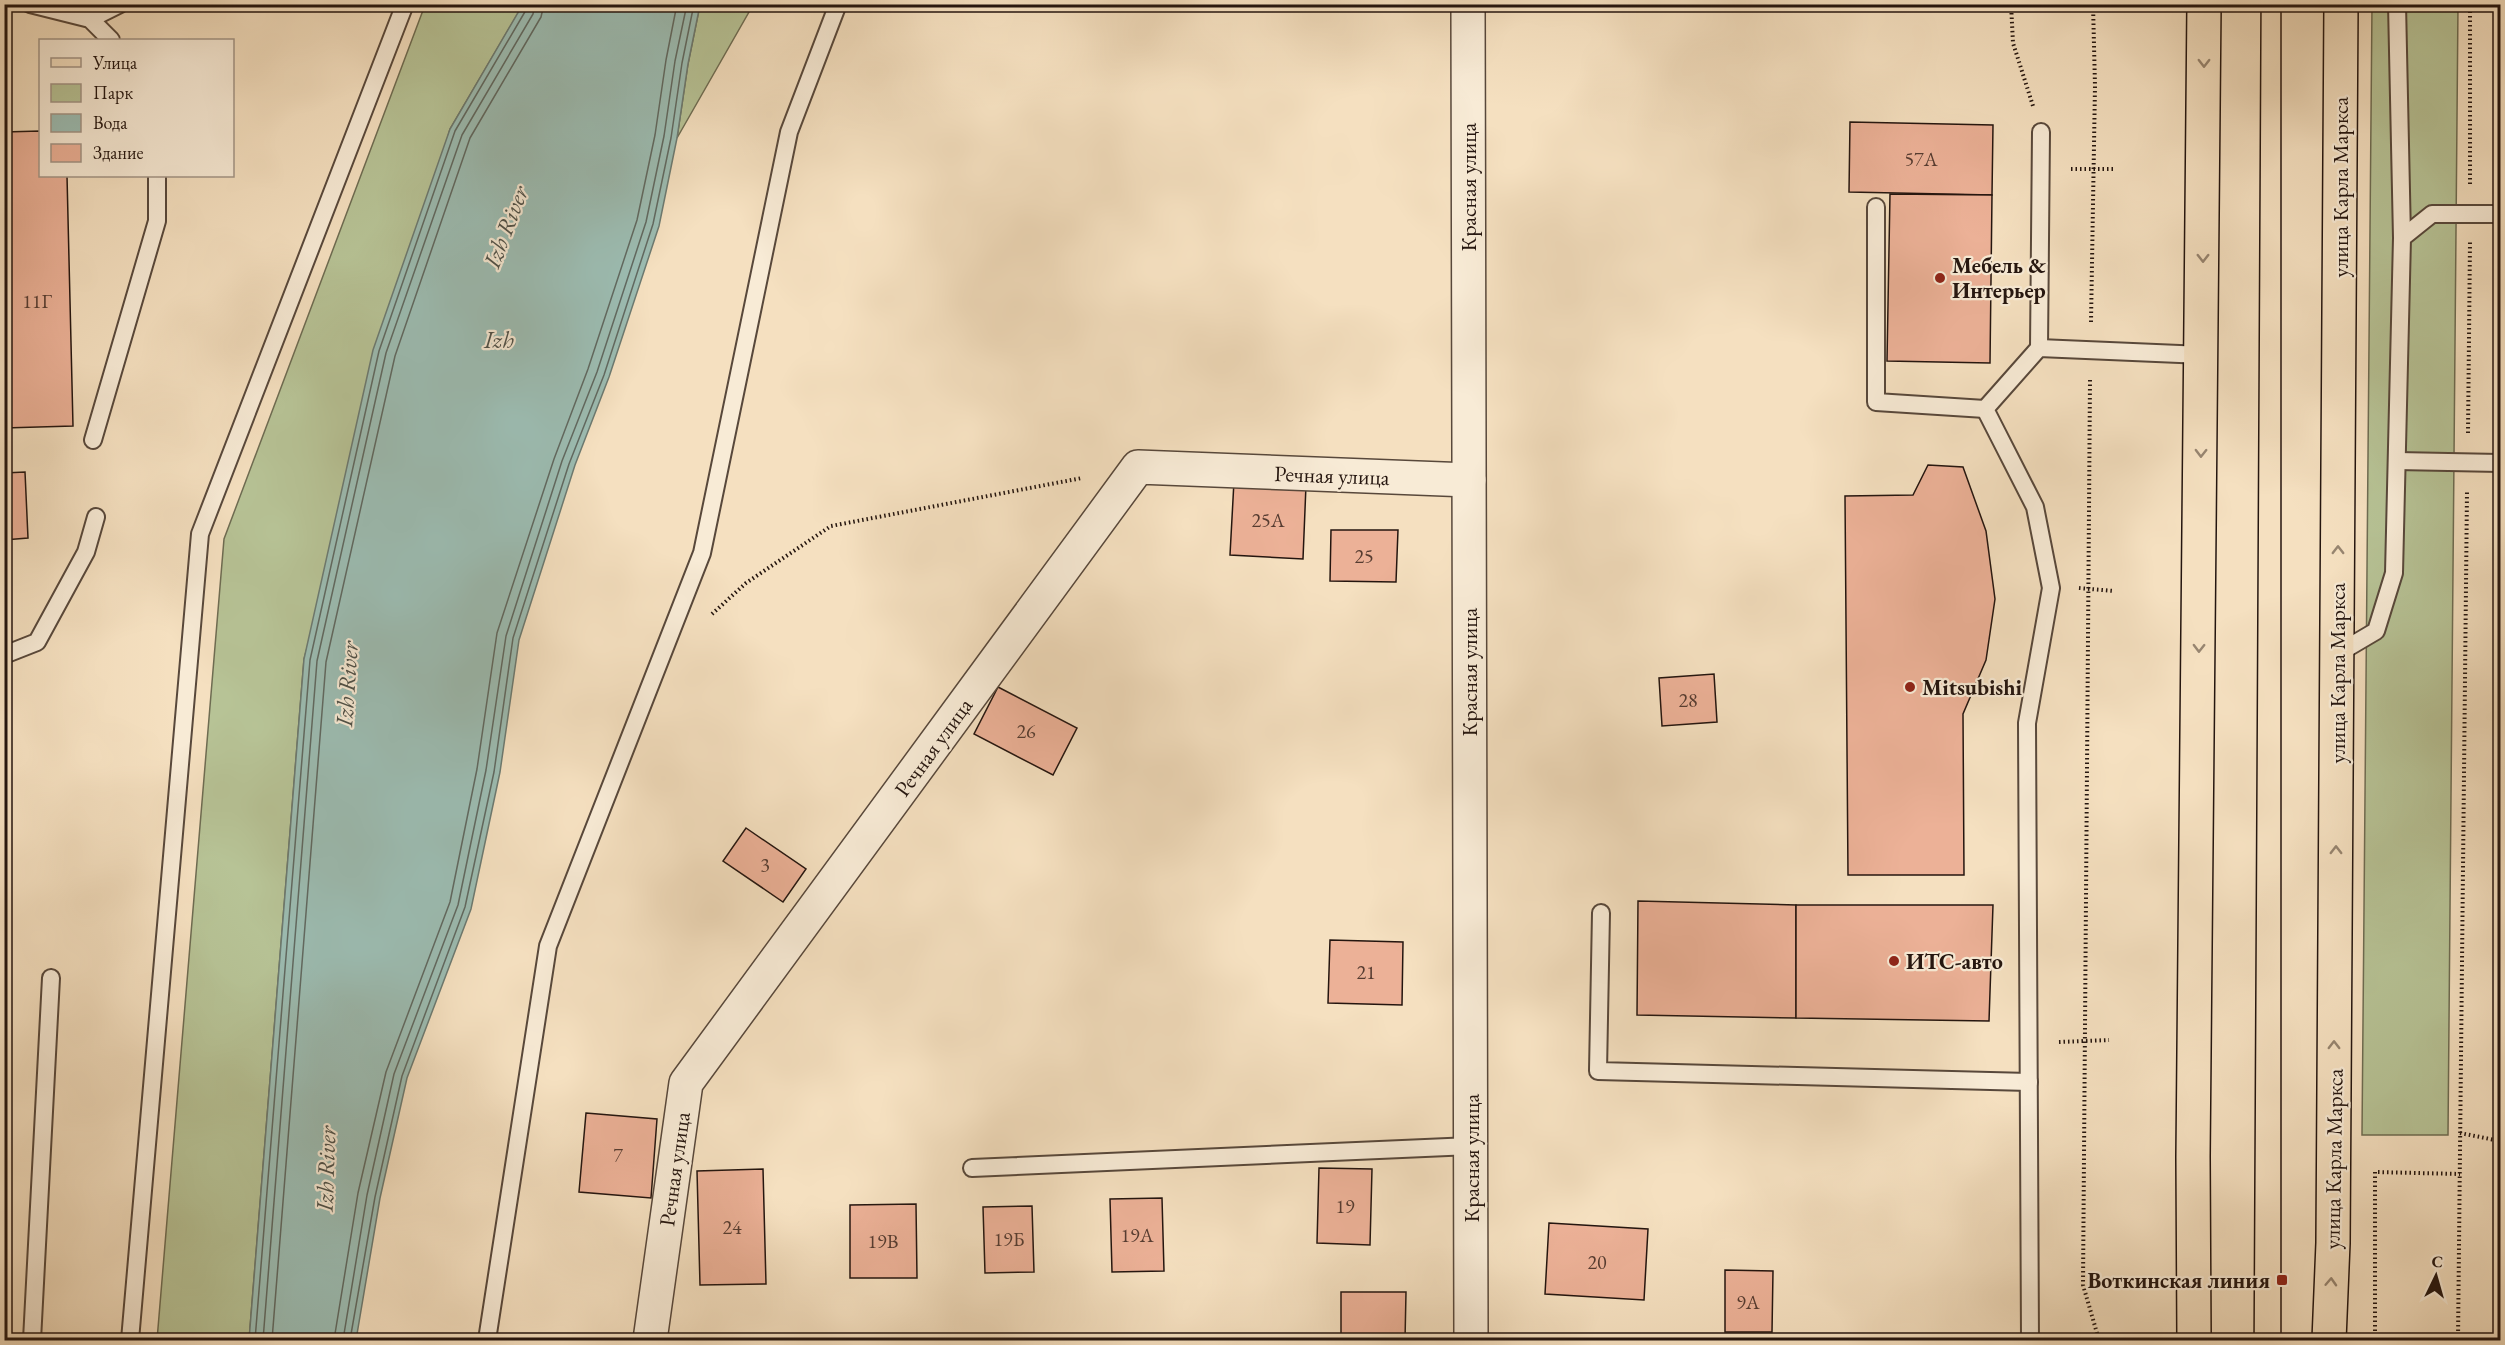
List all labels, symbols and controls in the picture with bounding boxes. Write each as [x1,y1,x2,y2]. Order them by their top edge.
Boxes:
legend [39,39,234,177]
text: Улица [92,51,138,74]
one-way arrow [2198,58,2210,67]
text: Парк [93,81,133,104]
street label: улица Карла Маркса [2326,96,2355,277]
text: Вода [93,111,128,134]
street label: Красная улица [1454,122,1483,251]
text: Здание [93,141,143,164]
house number: 57А [1904,146,1938,172]
water label: Izh River [475,180,536,273]
place label: Мебель & Интерьер [1952,251,2046,305]
one-way arrow [2197,253,2209,262]
marker: Мебель & Интерьер [1933,271,1947,285]
house number: 11Г [22,288,52,314]
water label: Izh [483,324,514,355]
one-way arrow [2195,448,2208,457]
street label: Речная улица [1274,459,1390,492]
house number: 25А [1251,507,1285,533]
house number: 25 [1354,543,1374,569]
one-way arrow [2332,546,2344,555]
street label: улица Карла Маркса [2323,582,2352,763]
street label: Красная улица [1455,607,1484,736]
water label: Izh River [328,638,365,729]
one-way arrow [2193,643,2205,652]
place label: Mitsubishi [1922,673,2023,702]
marker: Mitsubishi [1903,680,1917,694]
house number: 28 [1678,687,1698,713]
street label: Речная улица [888,692,979,802]
house number: 26 [1016,718,1036,744]
one-way arrow [2330,846,2342,855]
house number: 3 [760,852,770,878]
place label: ИТС-авто [1906,947,2003,976]
marker: ИТС-авто [1887,954,1901,968]
house number: 21 [1356,959,1376,985]
one-way arrow [2328,1041,2340,1050]
street label: улица Карла Маркса [2317,1068,2350,1250]
street label: Красная улица [1457,1093,1486,1222]
street label: Речная улица [652,1110,697,1228]
water label: Izh River [308,1124,343,1213]
house number: 7 [613,1142,623,1168]
house number: 19 [1335,1193,1355,1219]
house number: 24 [722,1214,742,1240]
house number: 19А [1120,1222,1154,1248]
house number: 19Б [994,1226,1025,1252]
house number: 19В [868,1228,898,1254]
north arrow [2406,1246,2466,1306]
house number: 20 [1587,1249,1607,1275]
text: С [2431,1251,2444,1273]
place label: Воткинская линия [2088,1266,2270,1295]
marker: Воткинская линия [2275,1273,2289,1287]
one-way arrow [2325,1278,2338,1287]
house number: 9А [1736,1289,1760,1315]

